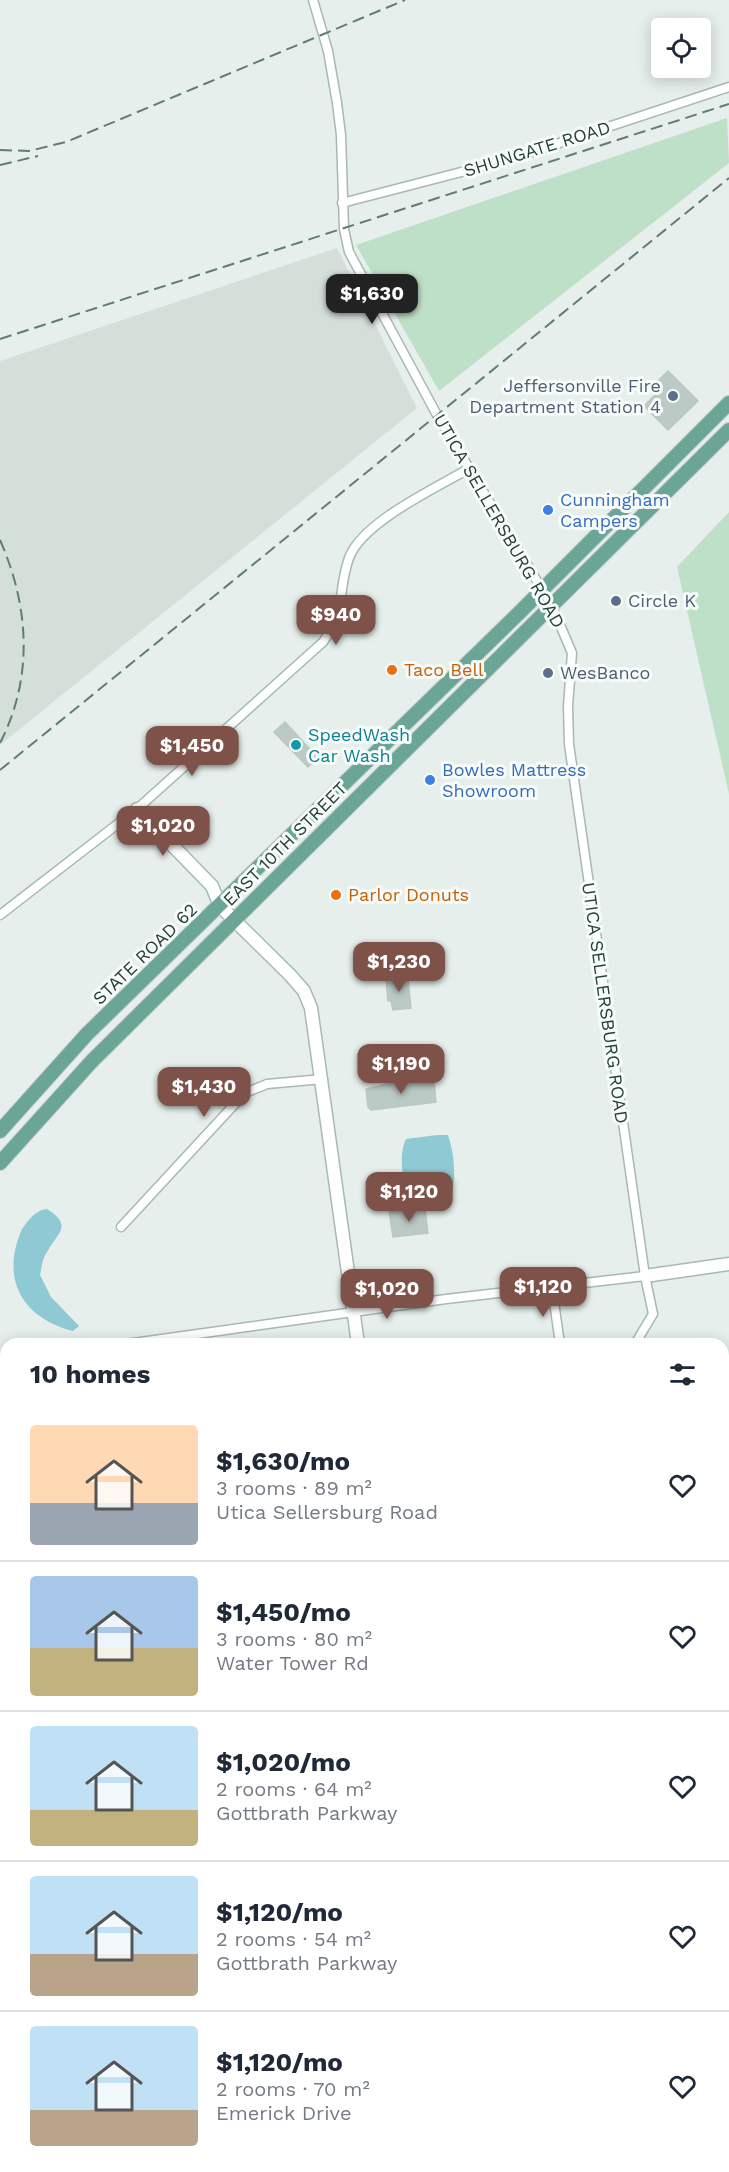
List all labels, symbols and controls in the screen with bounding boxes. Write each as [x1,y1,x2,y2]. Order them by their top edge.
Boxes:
map controls [651,18,711,78]
button: locate [651,18,711,78]
street label: SHUNGATE ROAD [461,116,613,181]
pin: $1,630 [323,274,421,325]
text: $1,630 [340,281,404,305]
place label: Jeffersonville Fire Department Station 4 [469,375,661,417]
marker: Jeffersonville Fire Department Station 4 [666,389,680,403]
street label: UTICA SELLERSBURG ROAD [429,410,569,631]
place label: Cunningham Campers [560,489,670,531]
marker: Cunningham Campers [541,503,555,517]
place label: Circle K [628,590,696,611]
marker: Circle K [609,594,623,608]
pin: $940 [300,595,372,646]
text: $940 [311,602,361,626]
place label: Taco Bell [404,659,484,680]
place label: WesBanco [560,662,650,683]
marker: Taco Bell [385,663,399,677]
marker: WesBanco [541,666,555,680]
place label: SpeedWash Car Wash [308,724,410,766]
pin: $1,450 [143,726,241,777]
text: $1,450 [160,733,224,757]
marker: SpeedWash Car Wash [289,738,303,752]
place label: Bowles Mattress Showroom [442,759,586,801]
marker: Bowles Mattress Showroom [423,773,437,787]
street label: EAST 10TH STREET [218,777,351,910]
pin: $1,020 [114,806,212,857]
text: $1,020 [131,813,195,837]
street label: UTICA SELLERSBURG ROAD [578,881,633,1125]
place label: Parlor Donuts [348,884,469,905]
marker: Parlor Donuts [329,888,343,902]
street label: STATE ROAD 62 [88,899,201,1009]
pin: $1,230 [350,942,448,993]
text: $1,230 [367,949,431,973]
pin: $1,190 [352,1044,450,1095]
text: $1,190 [371,1051,431,1075]
pin: $1,430 [155,1067,253,1118]
text: $1,430 [172,1074,236,1098]
pin: $1,120 [360,1172,458,1223]
text: $1,120 [380,1179,438,1203]
pin: $1,120 [494,1267,592,1318]
pin: $1,020 [338,1269,436,1320]
text: $1,120 [514,1274,572,1298]
text: $1,020 [355,1276,419,1300]
icon: filters [666,1358,699,1391]
text: 10 homes [30,1359,150,1389]
text: $1,630/mo [216,1446,350,1476]
icon: home [78,1449,150,1521]
icon: heart [666,1469,699,1502]
text: 3 rooms · 89 m² [216,1476,372,1500]
text: Utica Sellersburg Road [216,1500,438,1524]
text: $1,450/mo [216,1597,351,1627]
icon: home [78,1600,150,1672]
icon: heart [666,1620,699,1653]
text: 3 rooms · 80 m² [216,1627,372,1651]
text: Water Tower Rd [216,1651,369,1675]
text: $1,020/mo [216,1747,351,1777]
icon: home [78,1750,150,1822]
icon: heart [666,1770,699,1803]
text: 2 rooms · 64 m² [216,1777,372,1801]
text: Gottbrath Parkway [216,1801,397,1825]
text: $1,120/mo [216,1897,343,1927]
icon: home [78,1900,150,1972]
icon: heart [666,1920,699,1953]
text: 2 rooms · 54 m² [216,1927,371,1951]
text: Gottbrath Parkway [216,1951,397,1975]
text: $1,120/mo [216,2047,343,2077]
icon: home [78,2050,150,2122]
icon: heart [666,2070,699,2103]
text: 2 rooms · 70 m² [216,2077,370,2101]
text: Emerick Drive [216,2101,352,2125]

